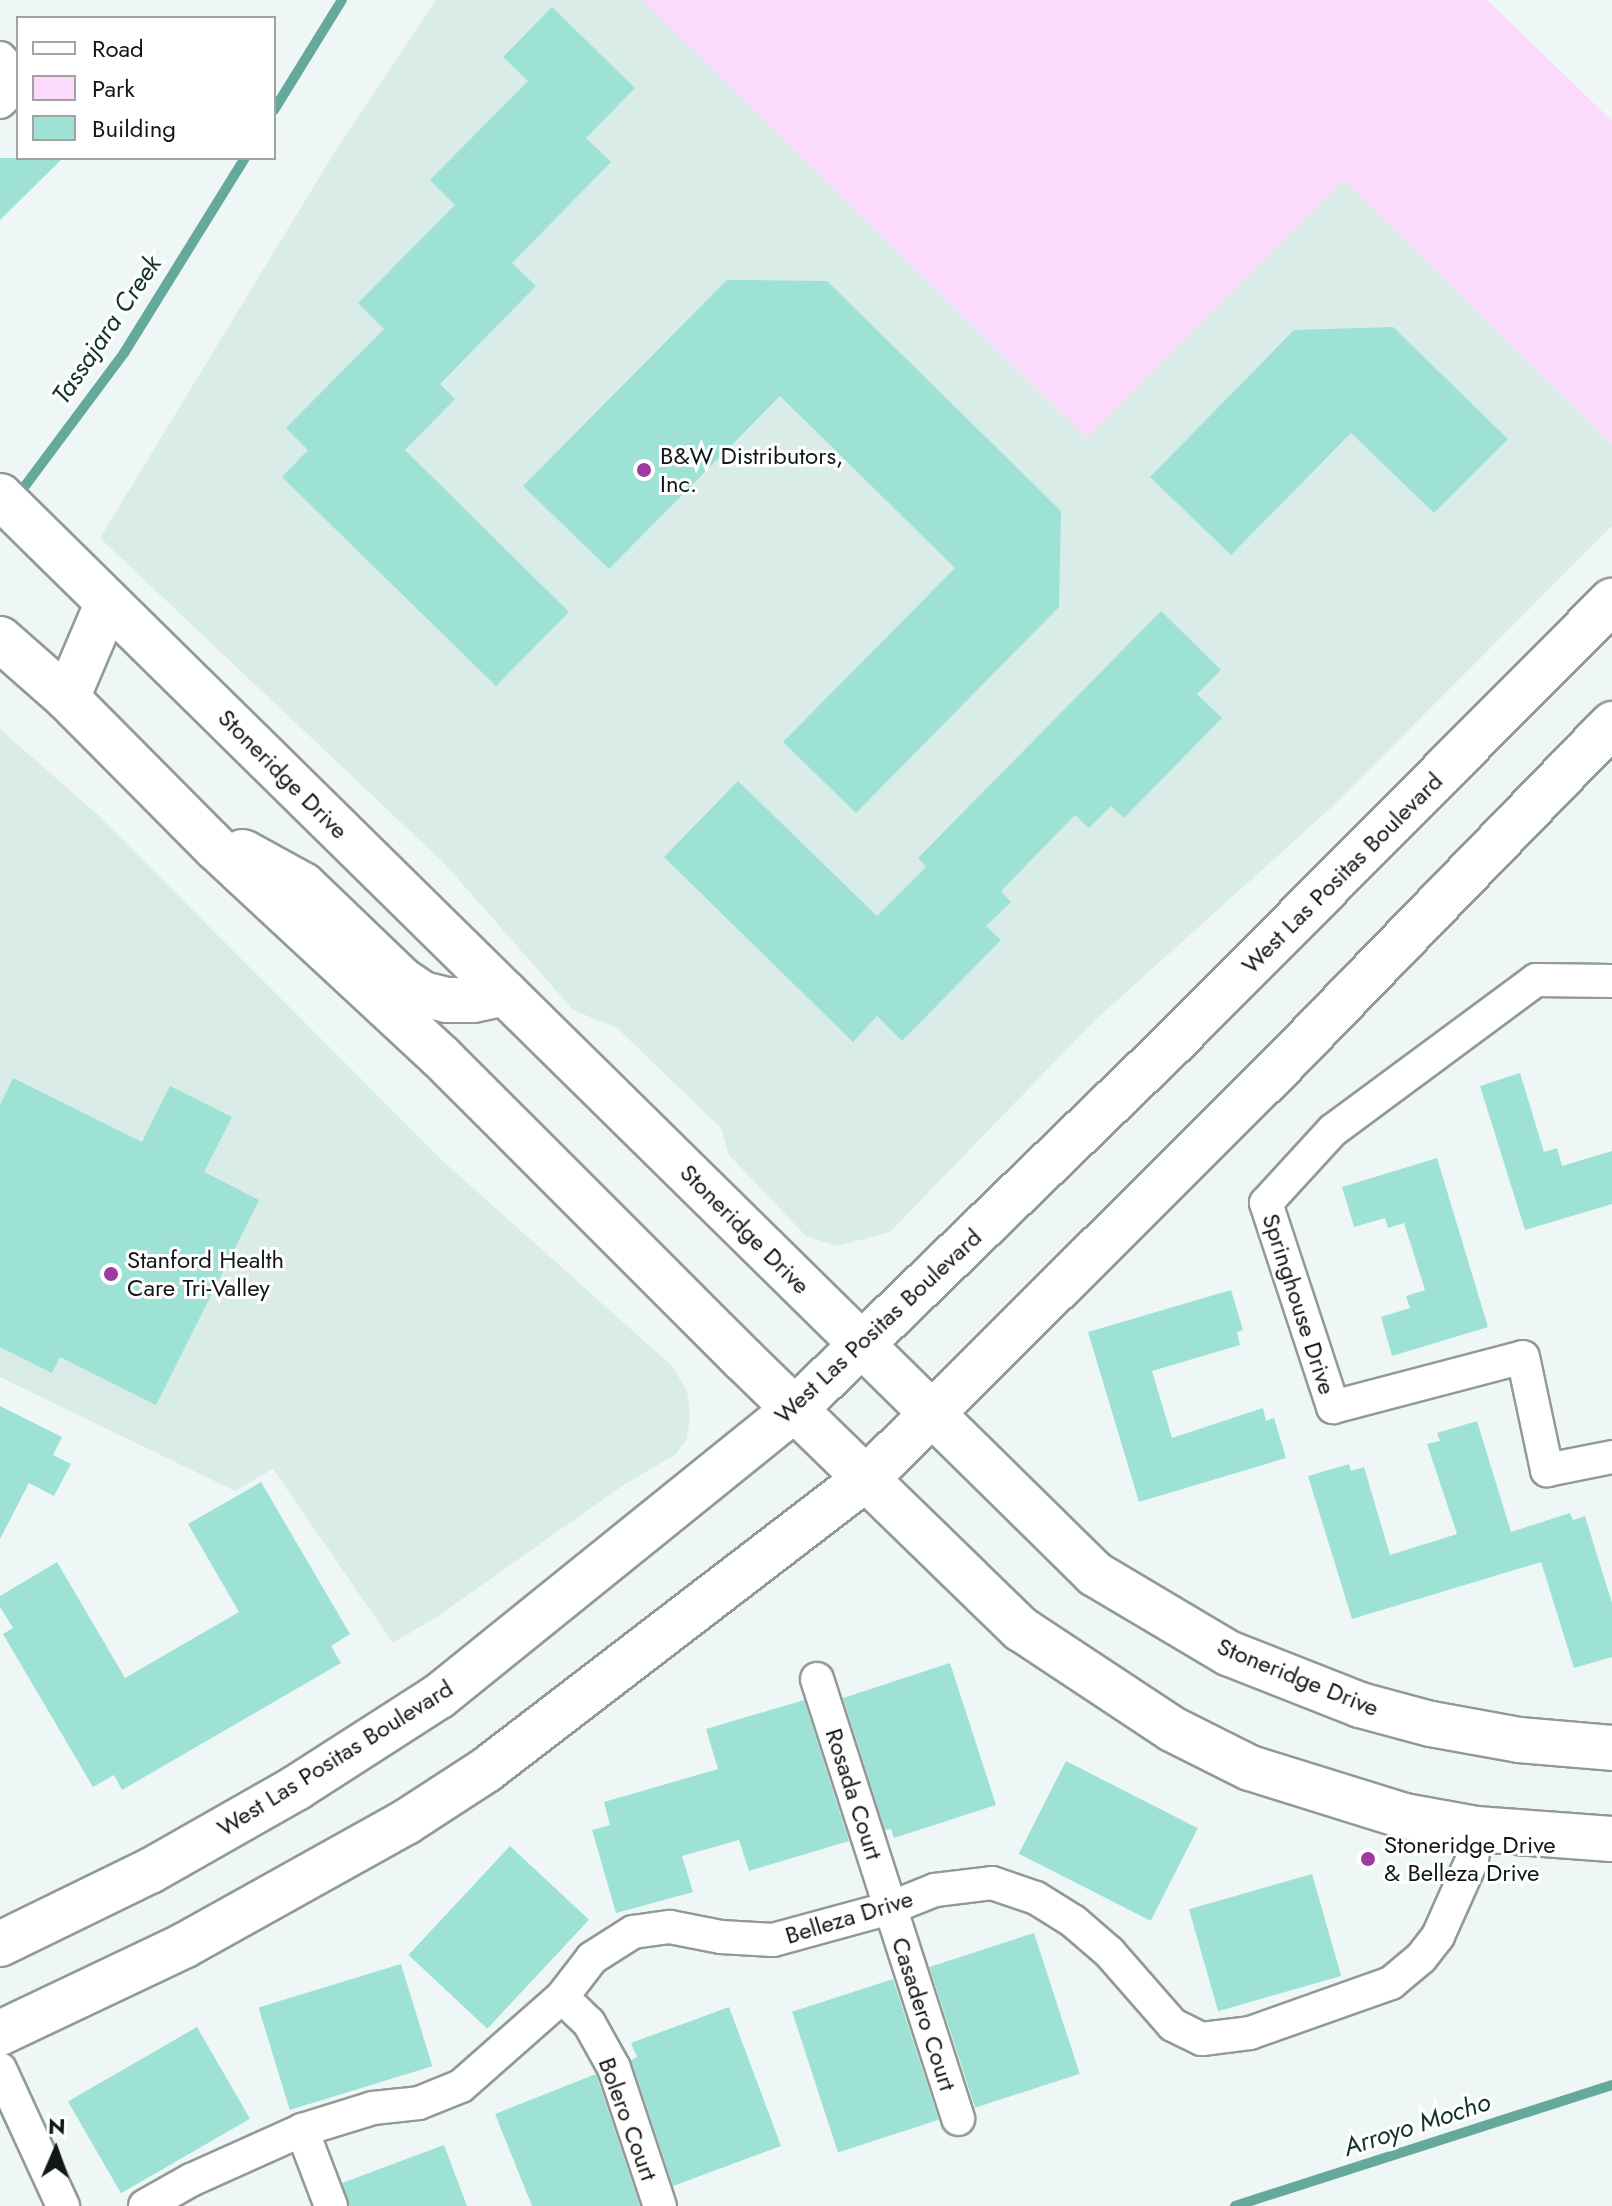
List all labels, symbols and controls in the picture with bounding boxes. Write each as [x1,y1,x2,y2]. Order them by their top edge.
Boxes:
legend [16,16,276,160]
text: Road [92,31,144,66]
text: Park [92,71,135,106]
text: Building [92,111,176,146]
water label: Tassajara Creek [46,250,168,410]
place label: B&W Distributors, Inc. [660,442,843,498]
marker: B&W Distributors, Inc. [635,461,653,479]
street label: Stoneridge Drive [212,703,354,845]
street label: West Las Positas Boulevard [1236,767,1448,979]
street label: Stoneridge Drive [674,1158,816,1300]
street label: Springhouse Drive [1256,1210,1342,1398]
street label: West Las Positas Boulevard [769,1223,987,1429]
place label: Stanford Health Care Tri-Valley [127,1246,284,1302]
marker: Stanford Health Care Tri-Valley [102,1265,120,1283]
street label: Stoneridge Drive [1213,1631,1383,1723]
street label: West Las Positas Boulevard [212,1674,458,1842]
street label: Rosada Court [819,1725,889,1863]
place label: Stoneridge Drive & Belleza Drive [1384,1831,1556,1887]
marker: Stoneridge Drive & Belleza Drive [1359,1850,1377,1868]
street label: Belleza Drive [782,1884,916,1950]
street label: Casadero Court [886,1934,962,2094]
street label: Bolero Court [592,2054,664,2184]
water label: Arroyo Mocho [1340,2087,1494,2163]
north arrow [16,2110,96,2190]
text: N [48,2110,66,2142]

